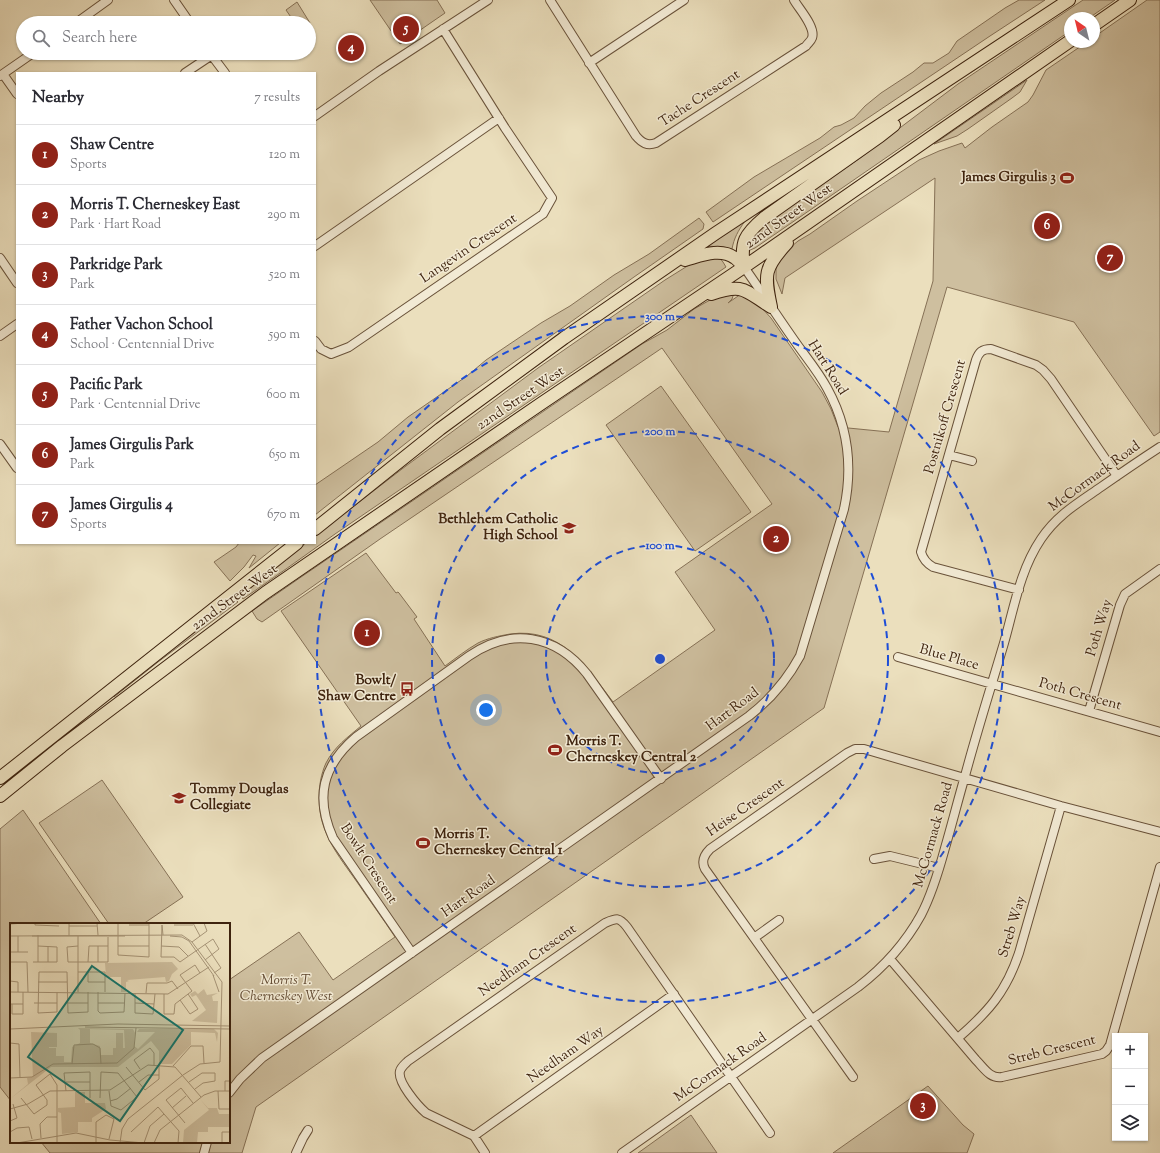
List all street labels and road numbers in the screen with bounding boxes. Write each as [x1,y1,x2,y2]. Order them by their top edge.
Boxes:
street label: Tache Crescent [656,65,745,133]
street label: 22nd Street West [741,179,837,255]
street label: Langevin Crescent [417,209,522,289]
street label: Hart Road [802,336,852,400]
street label: Postnikoff Crescent [920,357,972,477]
street label: 22nd Street West [473,362,569,436]
street label: McCormack Road [1045,437,1145,517]
street label: 22nd Street West [188,560,282,636]
street label: Poth Way [1082,597,1118,659]
street label: Blue Place [917,640,981,676]
street label: Poth Crescent [1036,674,1124,716]
street label: Hart Road [702,683,764,737]
street label: Heise Crescent [703,774,789,842]
street label: McCormack Road [909,780,959,890]
street label: Bowlt Crescent [335,820,402,908]
street label: Hart Road [438,871,500,923]
street label: Streb Way [994,894,1032,960]
street label: Needham Crescent [475,920,581,1002]
street label: Needham Way [524,1021,608,1089]
street label: McCormack Road [671,1029,771,1107]
street label: Streb Crescent [1006,1030,1098,1072]

